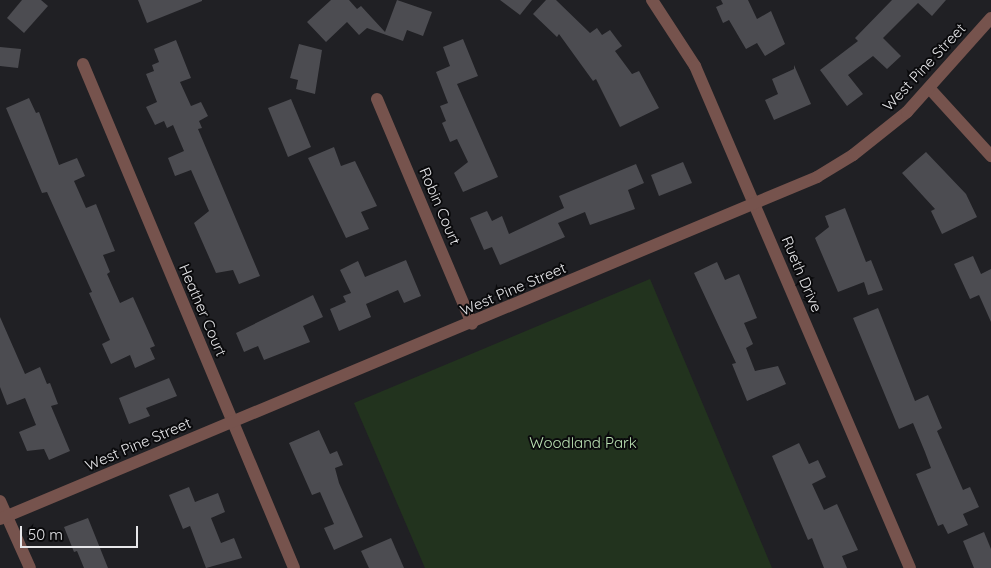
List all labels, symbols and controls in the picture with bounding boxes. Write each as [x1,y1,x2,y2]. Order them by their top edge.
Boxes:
street label: West Pine Street [879,19,969,115]
street label: Robin Court [416,165,464,247]
street label: Rueth Drive [778,233,826,315]
street label: West Pine Street [457,259,569,319]
street label: Heather Court [175,261,231,359]
street label: West Pine Street [82,414,194,474]
park label: Woodland Park [529,434,637,452]
scale bar [22,516,140,548]
text: 50 m [28,525,63,544]

